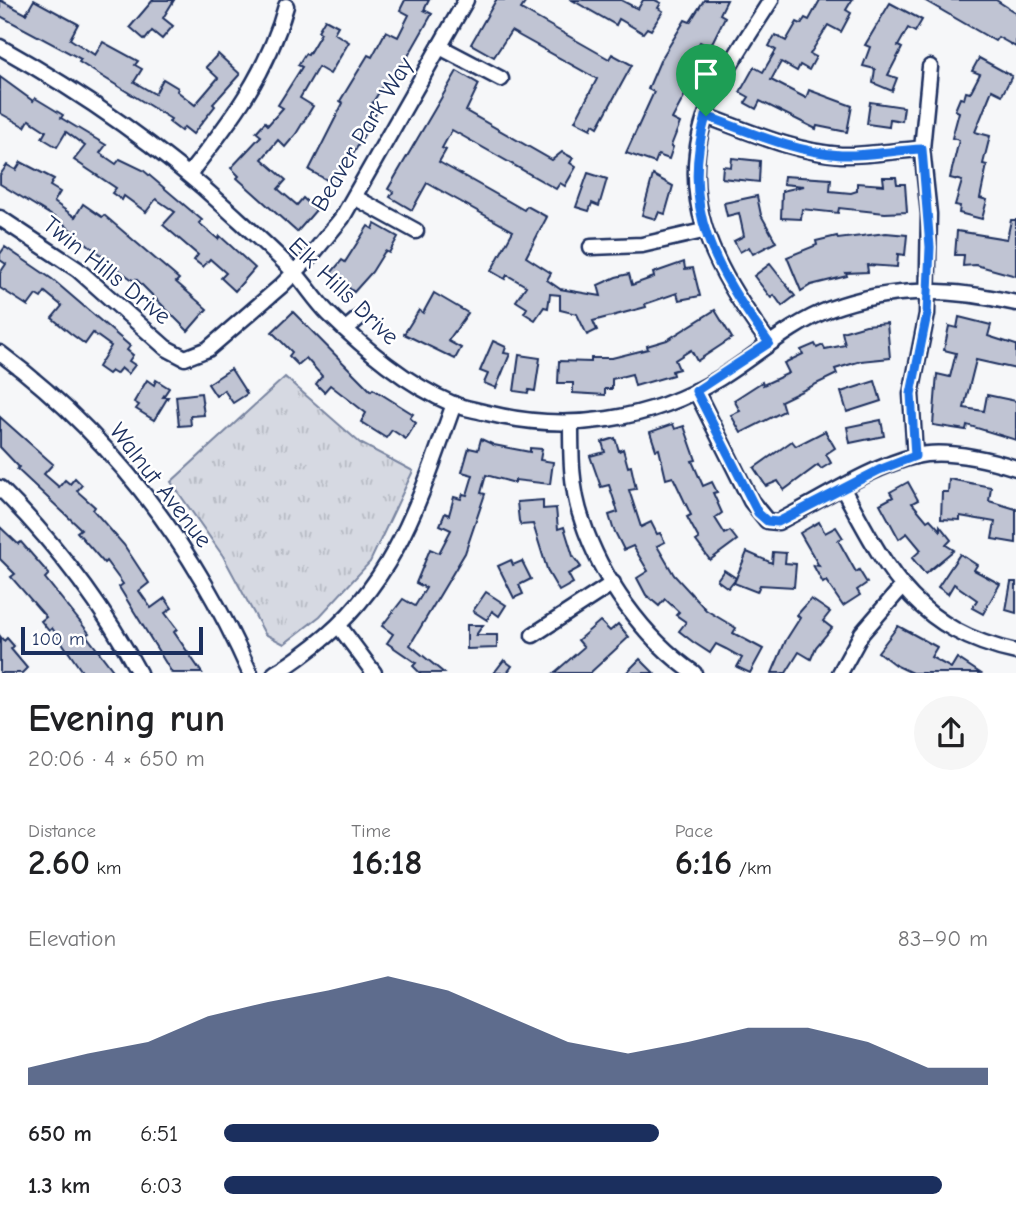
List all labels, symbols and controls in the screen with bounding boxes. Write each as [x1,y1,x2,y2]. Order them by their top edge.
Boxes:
pin [676,44,736,116]
street label: Beaver Park Way [305,52,419,216]
icon: arrive [687,55,725,93]
street label: Twin Hills Drive [37,210,177,330]
street label: Elk Hills Drive [283,231,405,351]
street label: Walnut Avenue [104,417,218,553]
scale bar [21,624,203,656]
text: 100 m [32,628,85,650]
button: share [914,696,988,770]
text: Evening run [28,697,225,741]
text: 20:06 · 4 × 650 m [28,745,205,772]
text: Distance [28,820,96,842]
text: Time [351,820,391,842]
text: Pace [675,820,713,842]
text: 2.60 [28,842,90,883]
text: 16:18 [351,842,422,883]
text: 6:16 [675,842,732,883]
text: km [90,857,121,879]
text: /km [732,857,772,879]
text: Elevation [28,925,116,952]
text: 83–90 m [898,925,988,952]
text: 650 m [28,1120,92,1147]
text: 6:51 [140,1120,178,1147]
text: 1.3 km [28,1172,90,1199]
text: 6:03 [140,1172,182,1199]

